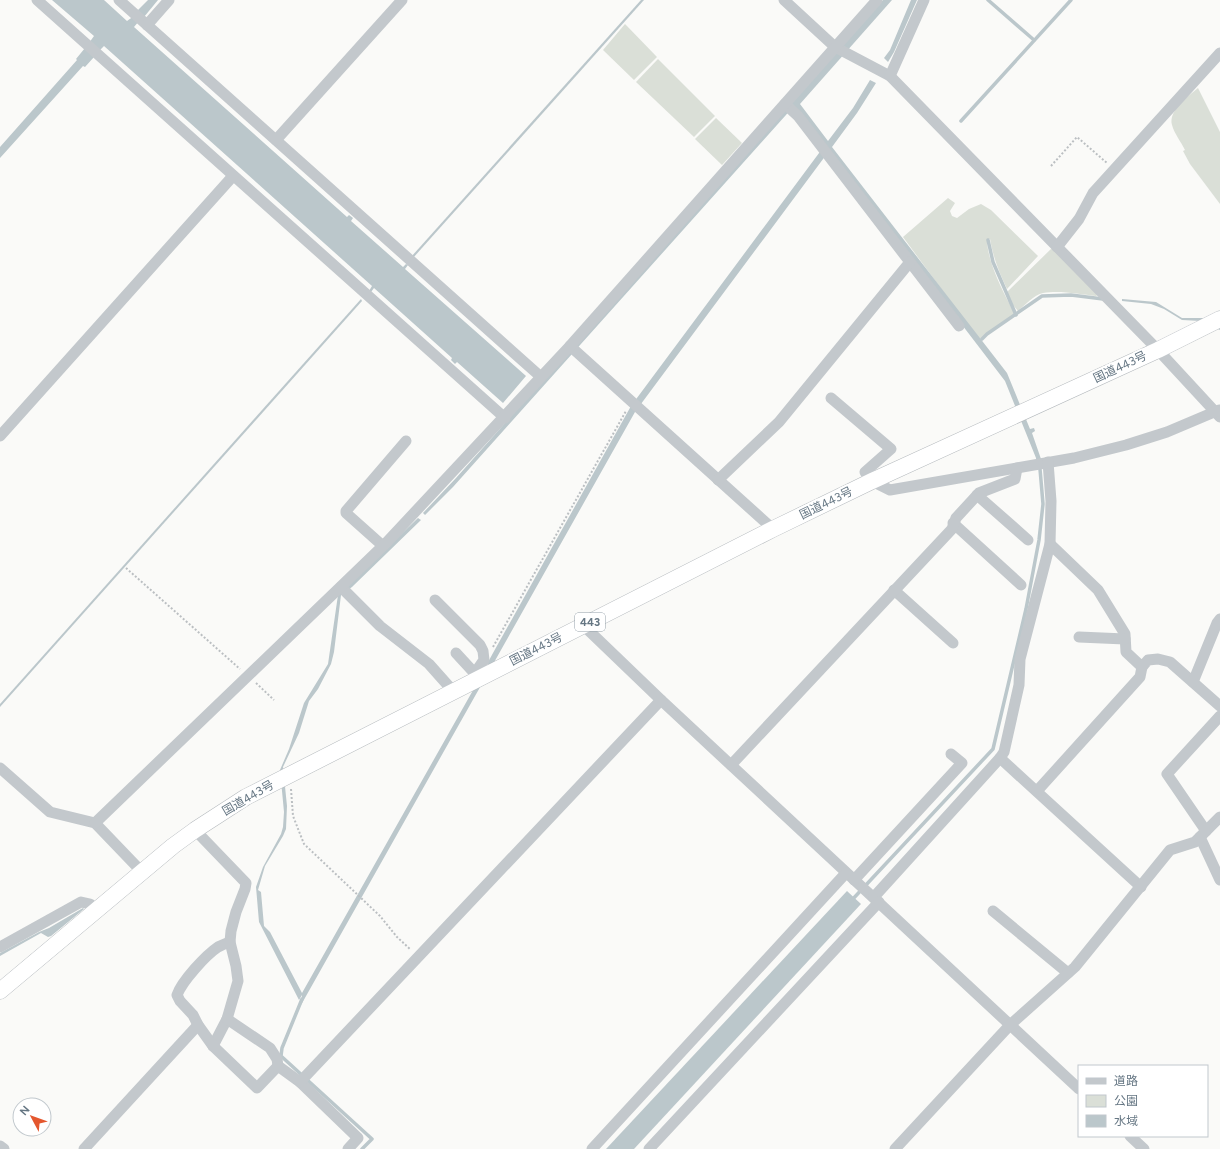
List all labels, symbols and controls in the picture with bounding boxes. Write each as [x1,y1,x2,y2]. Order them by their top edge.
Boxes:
street label: 国道443号 [1091,349,1149,385]
street label: 国道443号 [797,484,855,522]
road number: 443 [575,613,605,631]
street label: 国道443号 [507,630,565,668]
street label: 国道443号 [220,778,276,818]
legend [1078,1065,1208,1137]
text: 道路 [1114,1074,1138,1088]
text: 公園 [1114,1094,1138,1108]
north arrow [12,1097,52,1137]
text: N [17,1103,33,1118]
text: 水域 [1114,1114,1138,1128]

